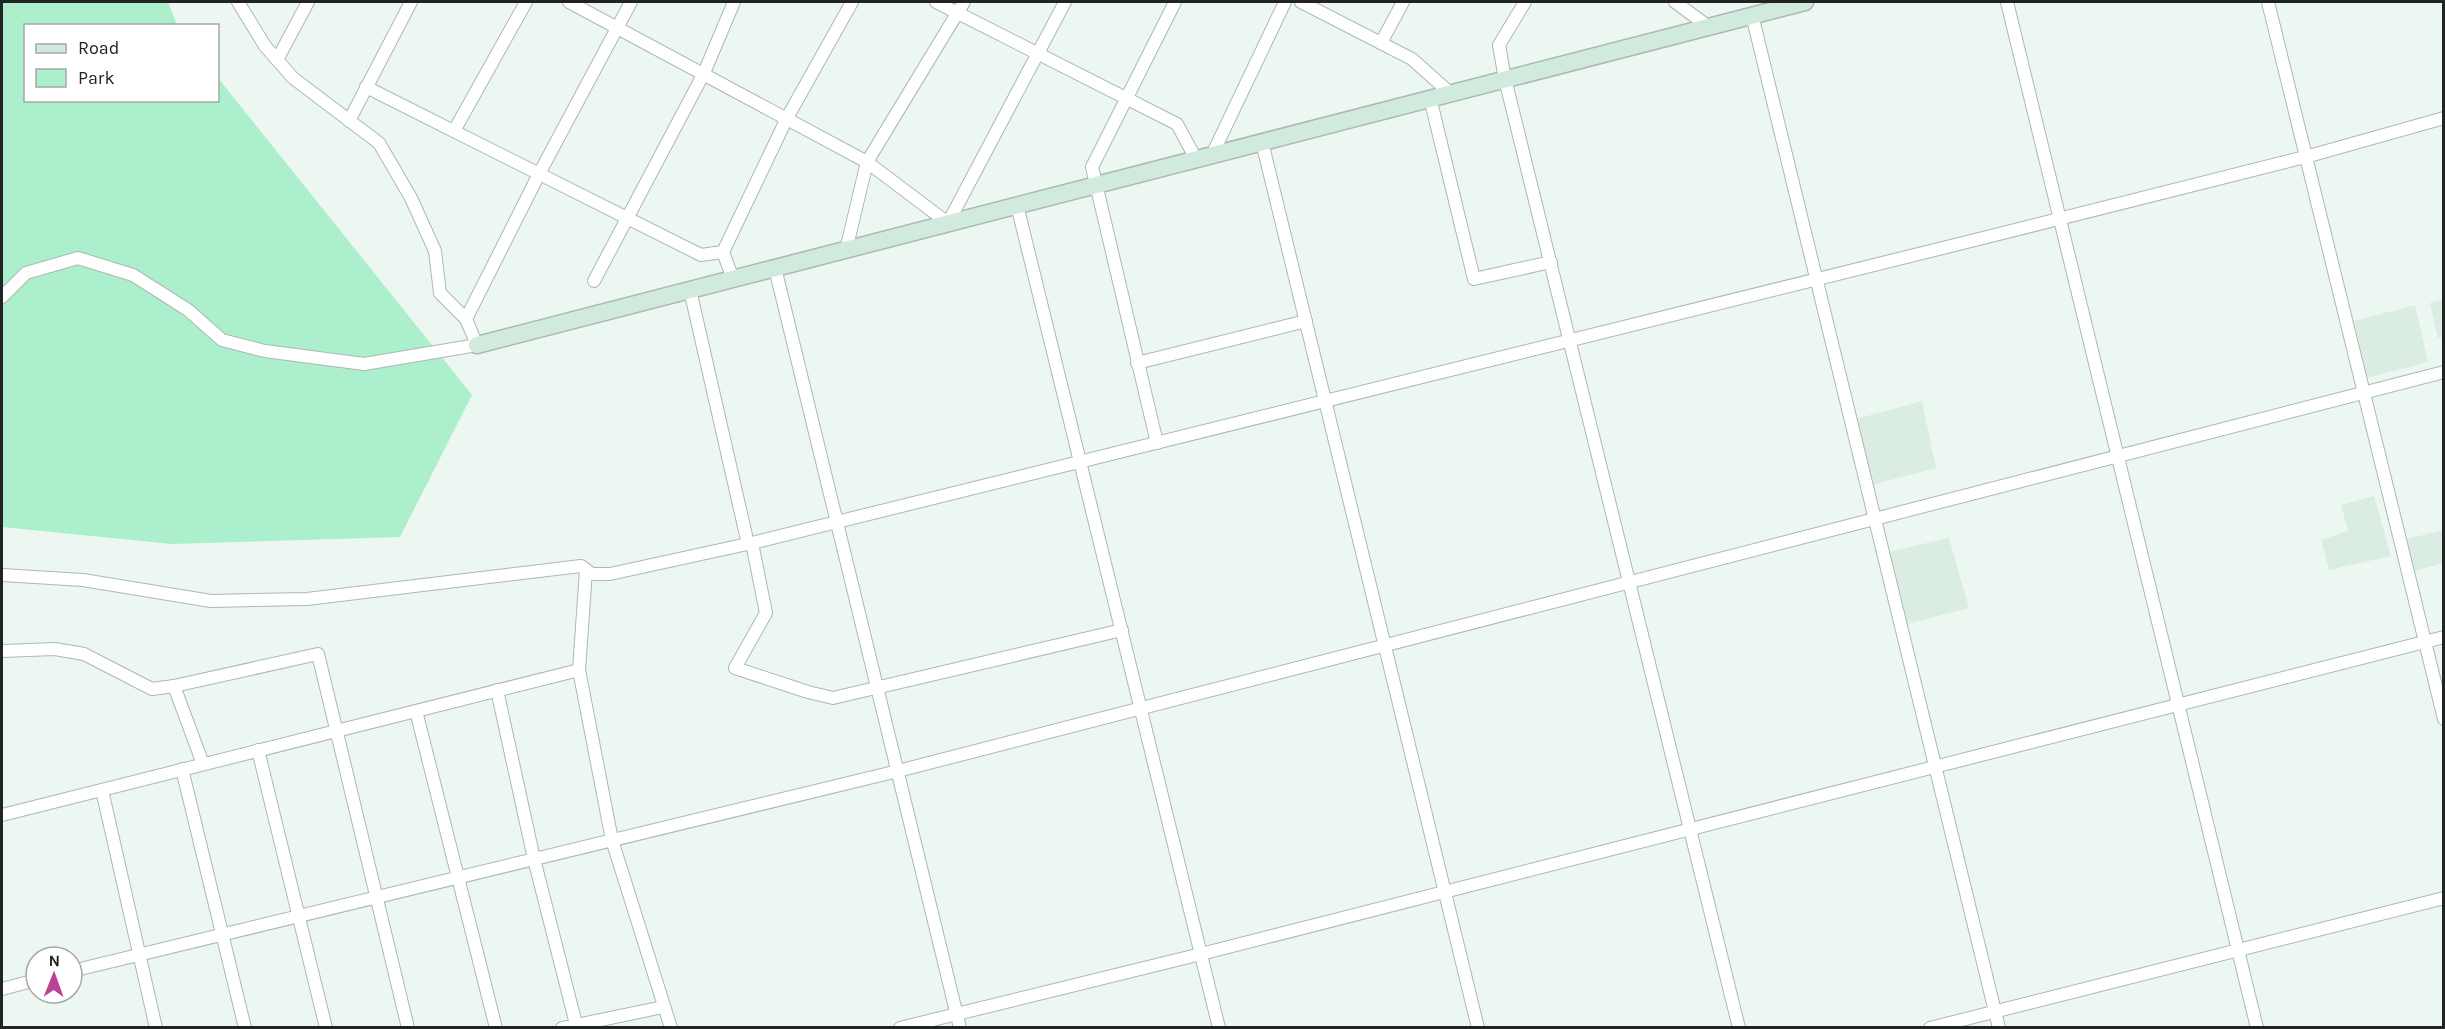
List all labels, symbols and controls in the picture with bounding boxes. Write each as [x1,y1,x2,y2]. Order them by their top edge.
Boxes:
legend [24,24,219,102]
text: Road [78,37,119,59]
text: Park [78,67,115,89]
north arrow [24,945,84,1005]
text: N [48,951,60,970]

